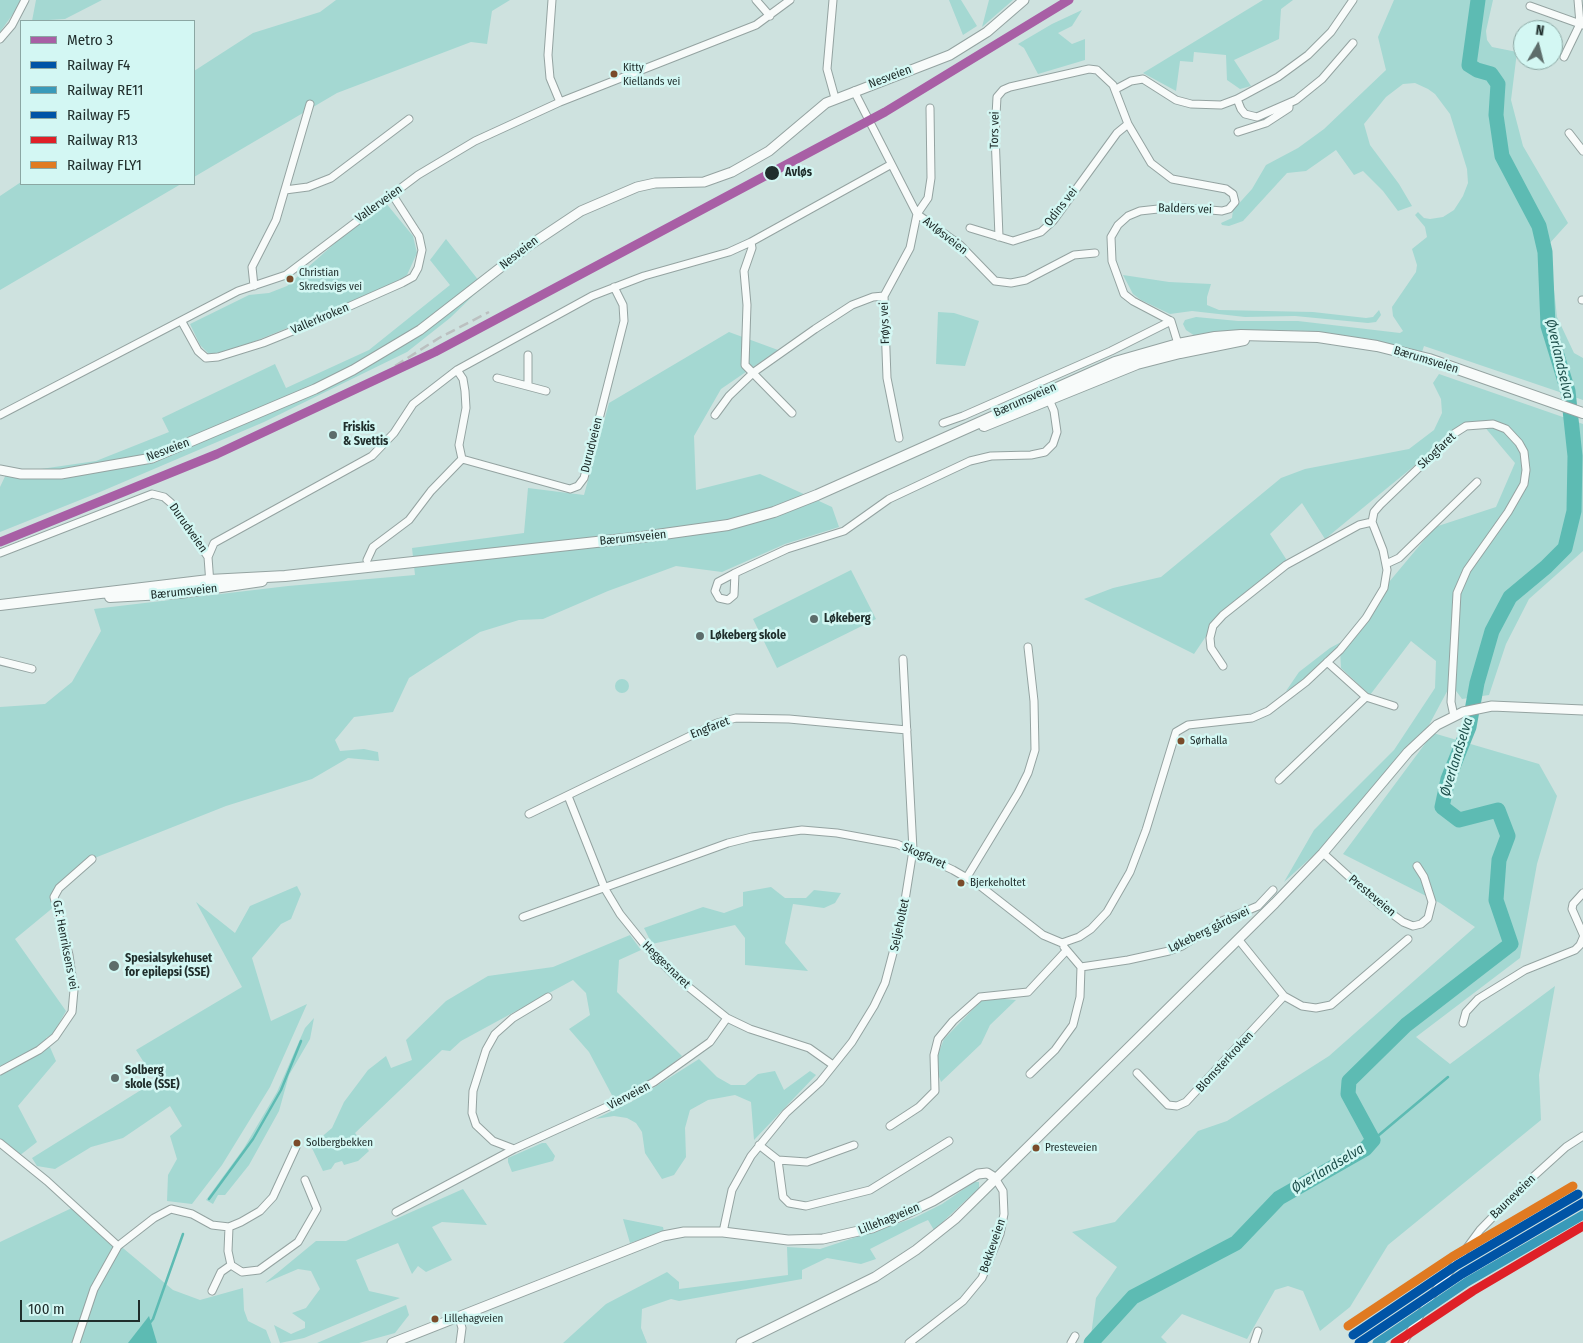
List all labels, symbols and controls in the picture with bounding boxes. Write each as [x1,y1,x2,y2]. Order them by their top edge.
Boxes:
legend [20,20,195,185]
north arrow [1513,20,1563,70]
text: N [1535,22,1545,40]
text: Metro 3 [67,31,113,49]
text: Railway F4 [67,56,130,74]
place label: Kitty Kiellands vei [623,61,680,87]
street label: Nesveien [867,62,913,92]
marker: Kitty Kiellands vei [609,69,619,79]
text: Railway RE11 [67,81,143,99]
text: Railway F5 [67,106,130,124]
street label: Tors vei [987,111,1003,149]
text: Railway R13 [67,131,138,149]
text: Railway FLY1 [67,156,142,174]
marker: Avløs [763,164,781,182]
place label: Avløs [785,166,812,180]
street label: Vallerveien [353,182,405,226]
street label: Odins vei [1041,185,1081,229]
street label: Balders vei [1158,201,1212,217]
street label: Avløsveien [920,214,970,258]
street label: Nesveien [497,234,541,272]
place label: Christian Skredsvigs vei [299,266,362,292]
marker: Christian Skredsvigs vei [285,274,295,284]
street label: Vallerkroken [289,300,351,338]
street label: Frøys vei [877,302,893,344]
water label: Øverlandselva [1542,317,1576,401]
street label: Bærumsveien [1392,343,1460,377]
street label: Bærumsveien [991,380,1059,420]
street label: Durudveien [578,416,606,474]
place label: Friskis & Svettis [343,421,388,449]
marker: Friskis & Svettis [327,429,339,441]
street label: Skogfaret [1415,430,1459,472]
street label: Nesveien [145,435,191,465]
street label: Durudveien [166,501,210,555]
street label: Bærumsveien [599,527,667,549]
street label: Bærumsveien [150,581,218,603]
place label: Løkeberg [824,612,871,626]
marker: Løkeberg [808,613,820,625]
place label: Løkeberg skole [710,629,786,643]
marker: Løkeberg skole [694,630,706,642]
street label: Engfaret [689,714,731,742]
water label: Øverlandselva [1437,716,1477,798]
place label: Sørhalla [1190,734,1227,748]
marker: Sørhalla [1176,736,1186,746]
street label: Skogfaret [900,840,948,872]
street label: Presteveien [1346,872,1398,920]
place label: Bjerkeholtet [970,876,1025,890]
marker: Bjerkeholtet [956,878,966,888]
street label: Seljeholtet [887,897,913,953]
street label: G.F. Henriksens vei [49,899,81,991]
street label: Løkeberg gårdsvei [1166,904,1252,956]
street label: Heggesnaret [639,939,693,991]
place label: Spesialsykehuset for epilepsi (SSE) [125,952,212,980]
marker: Spesialsykehuset for epilepsi (SSE) [107,959,121,973]
street label: Blomsterkroken [1193,1029,1257,1095]
place label: Solberg skole (SSE) [125,1064,180,1092]
marker: Solberg skole (SSE) [109,1072,121,1084]
street label: Vierveien [605,1079,653,1113]
place label: Solbergbekken [306,1136,373,1150]
marker: Solbergbekken [292,1138,302,1148]
place label: Presteveien [1045,1141,1097,1155]
water label: Øverlandselva [1289,1141,1367,1197]
marker: Presteveien [1031,1143,1041,1153]
street label: Bauneveien [1487,1172,1539,1222]
street label: Lillehagveien [856,1200,922,1238]
street label: Bekkeveien [977,1217,1009,1275]
scale bar [22,1290,142,1322]
text: 100 m [28,1300,65,1318]
place label: Lillehagveien [444,1312,503,1326]
marker: Lillehagveien [430,1314,440,1324]

